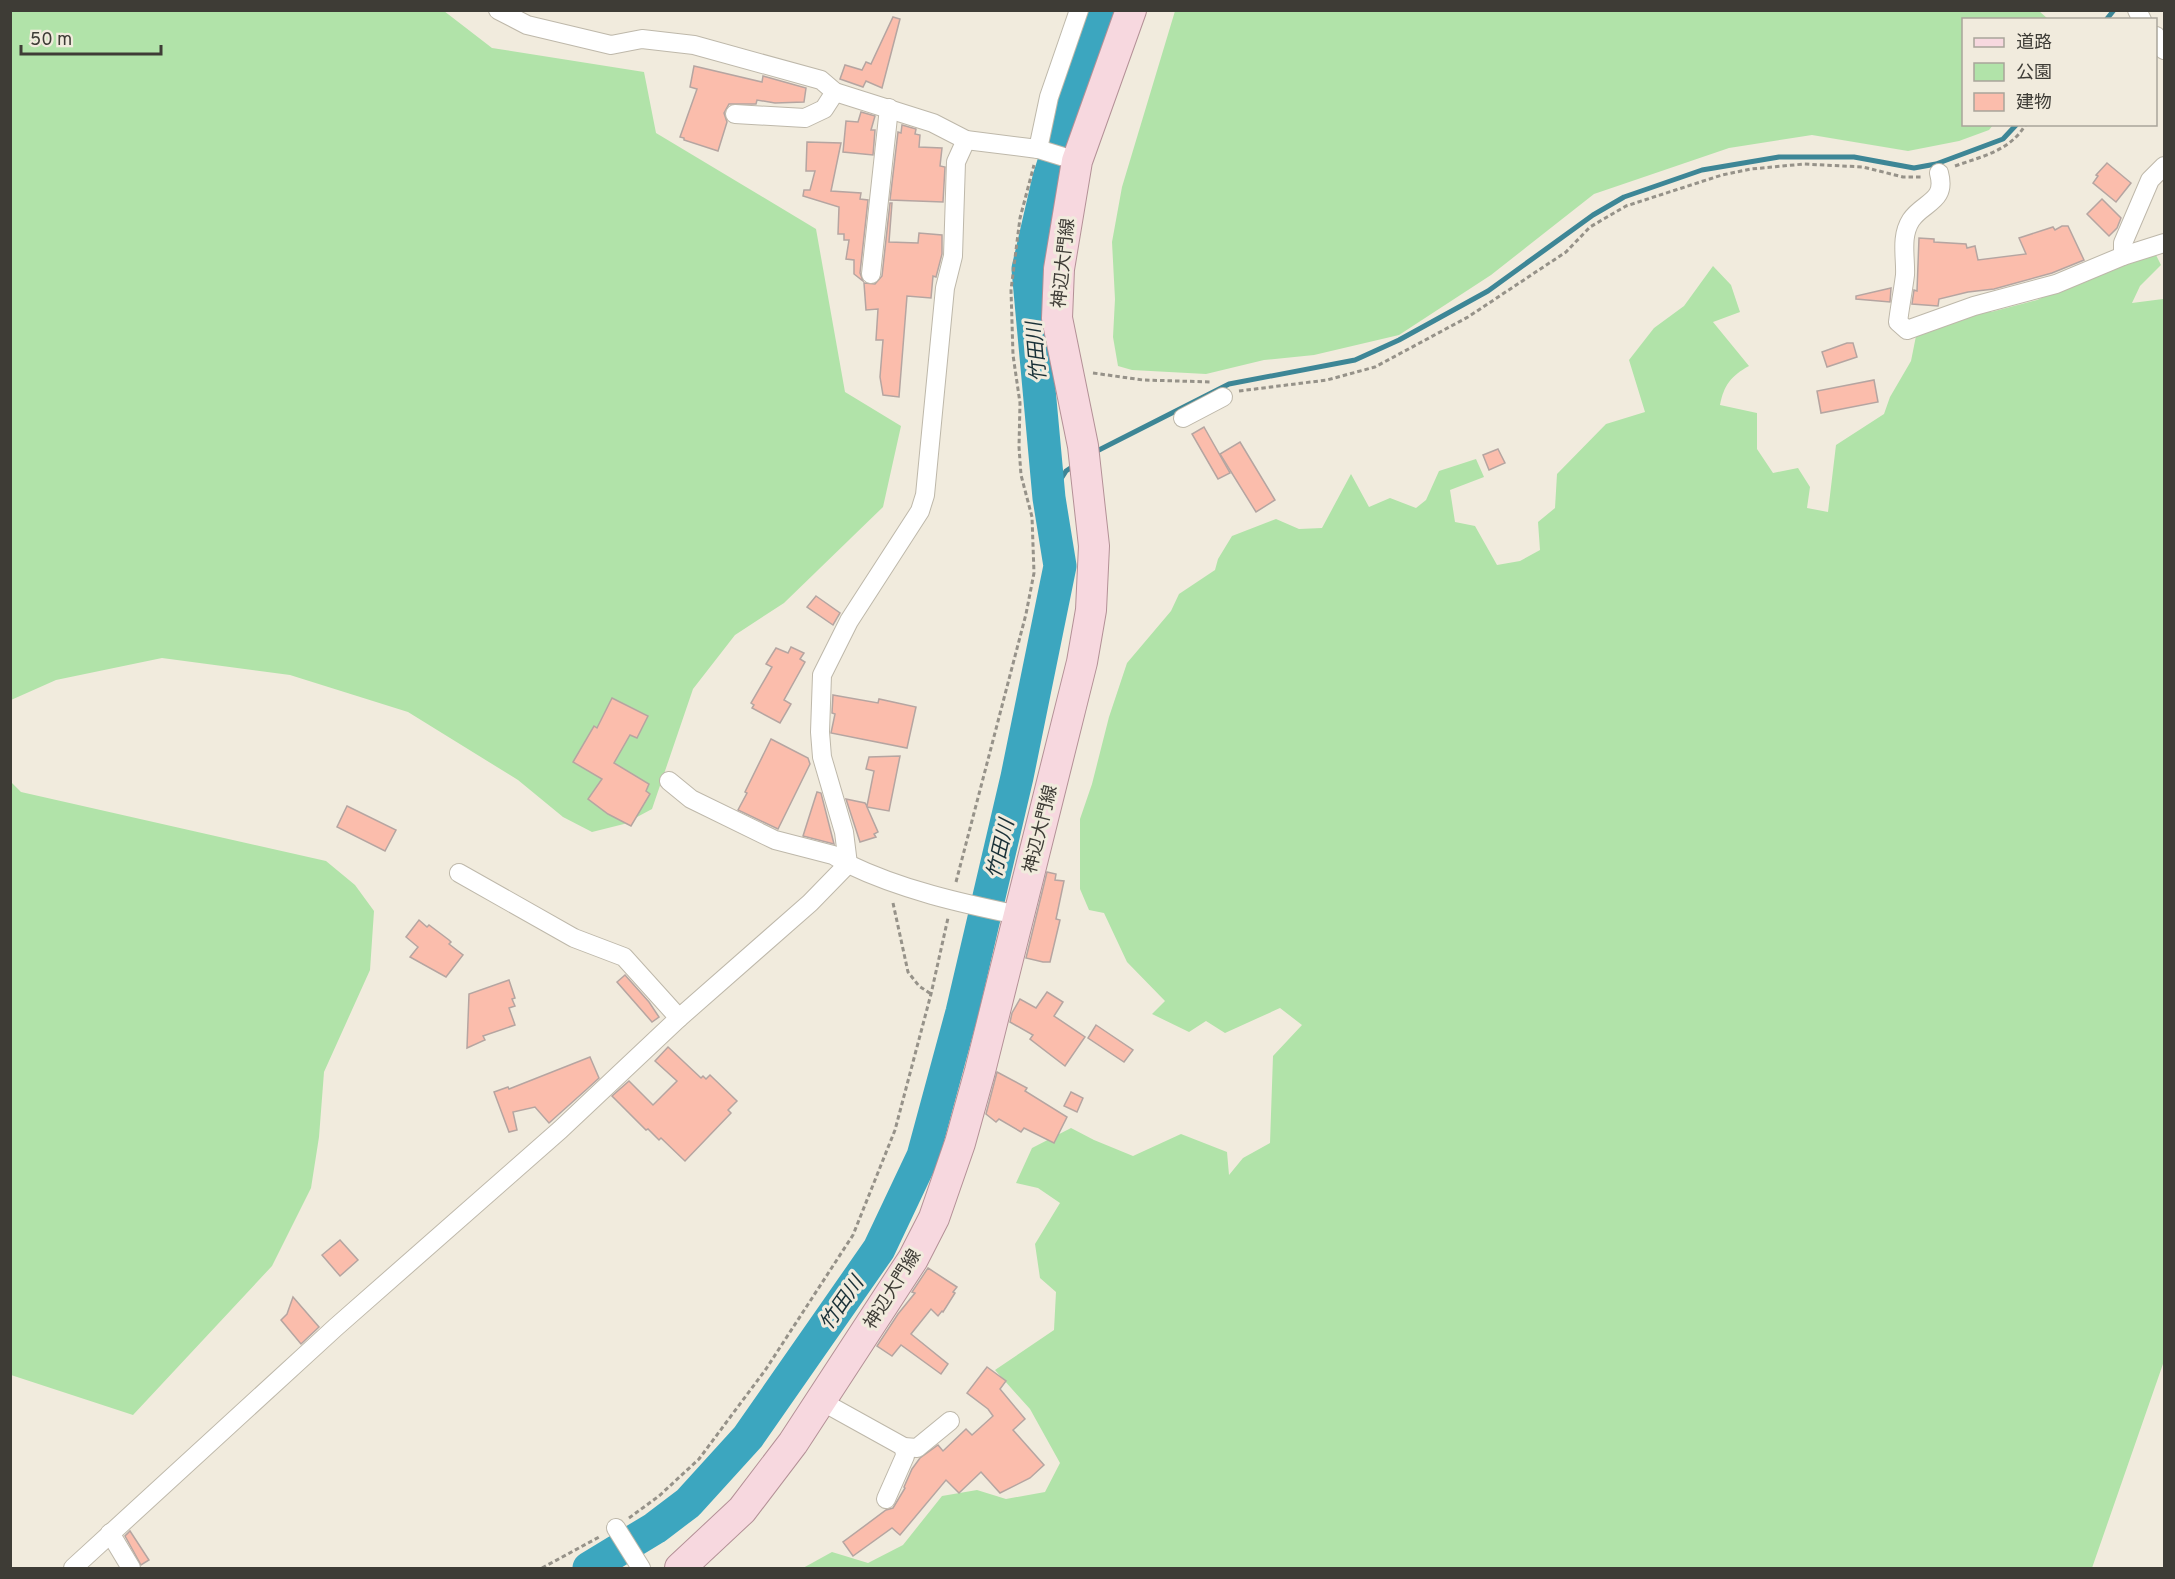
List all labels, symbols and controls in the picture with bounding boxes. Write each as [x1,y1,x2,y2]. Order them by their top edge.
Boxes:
scale bar [21,18,160,56]
legend [1962,18,2157,126]
text: 50 m [30,29,72,52]
text: 道路 [2016,32,2052,55]
text: 公園 [2016,62,2052,85]
text: 建物 [2016,92,2052,115]
street label: 神辺大門線 [1048,217,1081,309]
water label: 竹田川 [1022,319,1054,383]
street label: 神辺大門線 [1019,783,1064,876]
water label: 竹田川 [983,815,1022,882]
street label: 神辺大門線 [860,1246,927,1334]
water label: 竹田川 [815,1270,872,1336]

